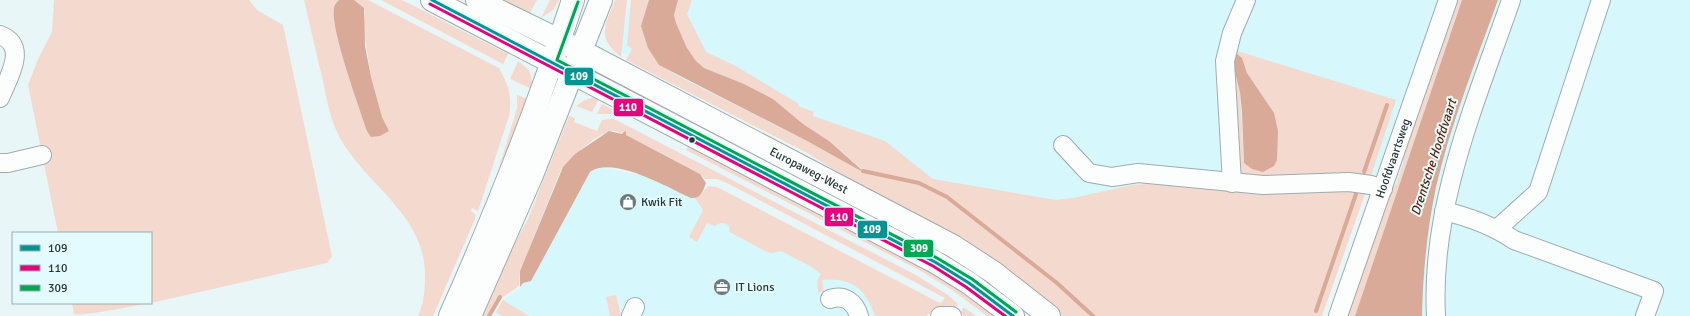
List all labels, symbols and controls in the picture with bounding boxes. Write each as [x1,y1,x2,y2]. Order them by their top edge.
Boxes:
line badge: 109 [564,67,594,86]
text: 109 [570,70,588,83]
water label: Drentsche Hoofdvaart [1408,96,1461,218]
line badge: 110 [613,98,644,117]
text: 110 [619,101,637,114]
street label: Hoofdvaartsweg [1373,117,1414,200]
unlabelled marker [687,135,697,145]
street label: Europaweg-West [767,144,850,198]
shop icon: Kwik Fit [618,192,638,212]
place label: Kwik Fit [641,195,682,210]
line badge: 110 [824,207,854,227]
text: 110 [830,211,848,224]
line badge: 109 [857,220,888,239]
text: 109 [863,223,881,236]
legend [12,232,152,304]
line badge: 309 [903,239,934,258]
text: 109 [48,241,67,256]
text: 309 [910,242,928,255]
text: 110 [48,261,67,276]
office icon: IT Lions [712,277,732,297]
place label: IT Lions [735,280,774,295]
text: 309 [48,281,67,296]

